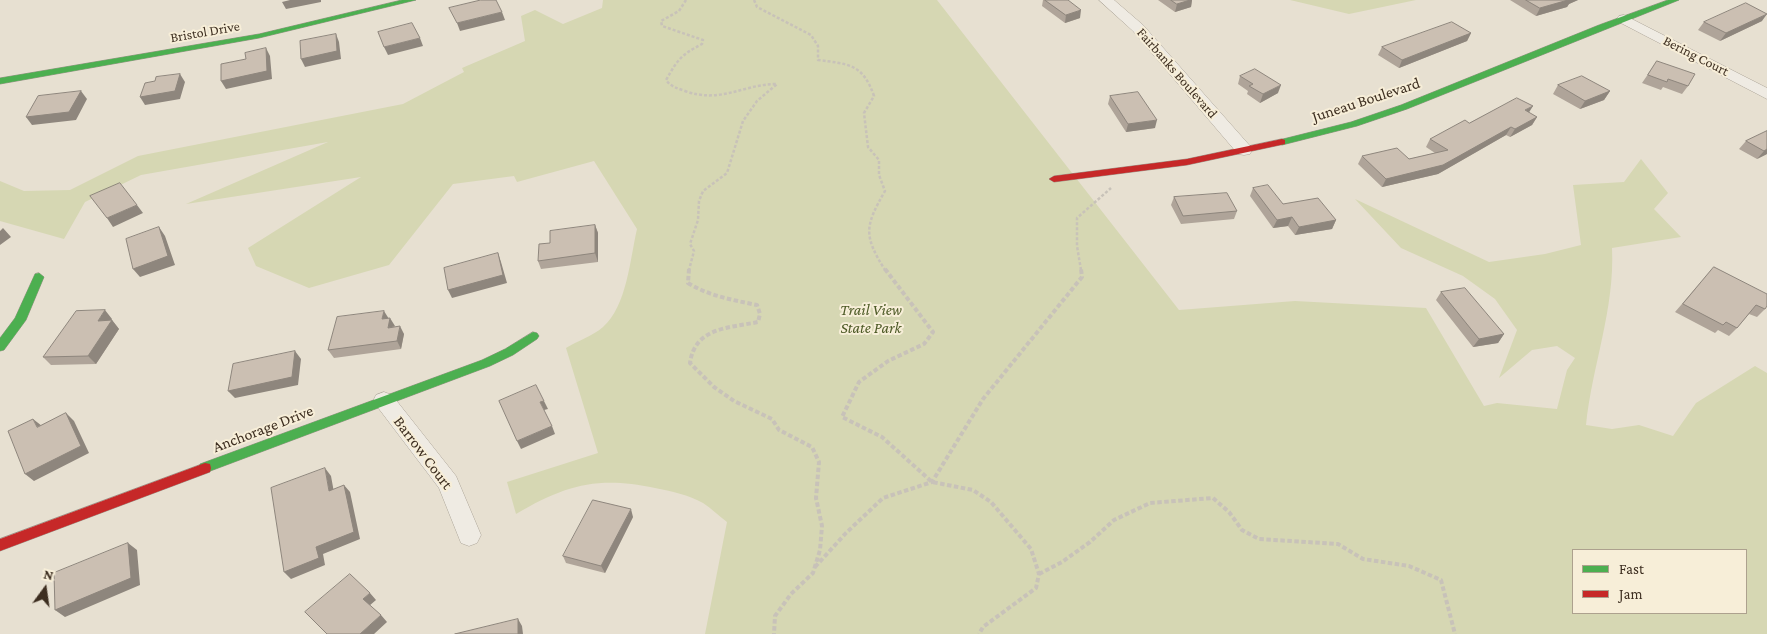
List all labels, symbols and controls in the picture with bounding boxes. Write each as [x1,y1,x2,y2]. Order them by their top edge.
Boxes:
street label: Bristol Drive [169,18,241,46]
street label: Fairbanks Boulevard [1133,24,1221,122]
street label: Bering Court [1660,32,1732,80]
street label: Juneau Boulevard [1309,73,1423,127]
park label: Trail View State Park [840,300,902,338]
street label: Anchorage Drive [210,401,316,457]
street label: Barrow Court [389,413,457,493]
legend [1572,549,1747,614]
text: Fast [1619,561,1644,577]
north arrow [20,564,70,614]
text: N [42,566,55,583]
text: Jam [1619,586,1642,602]

